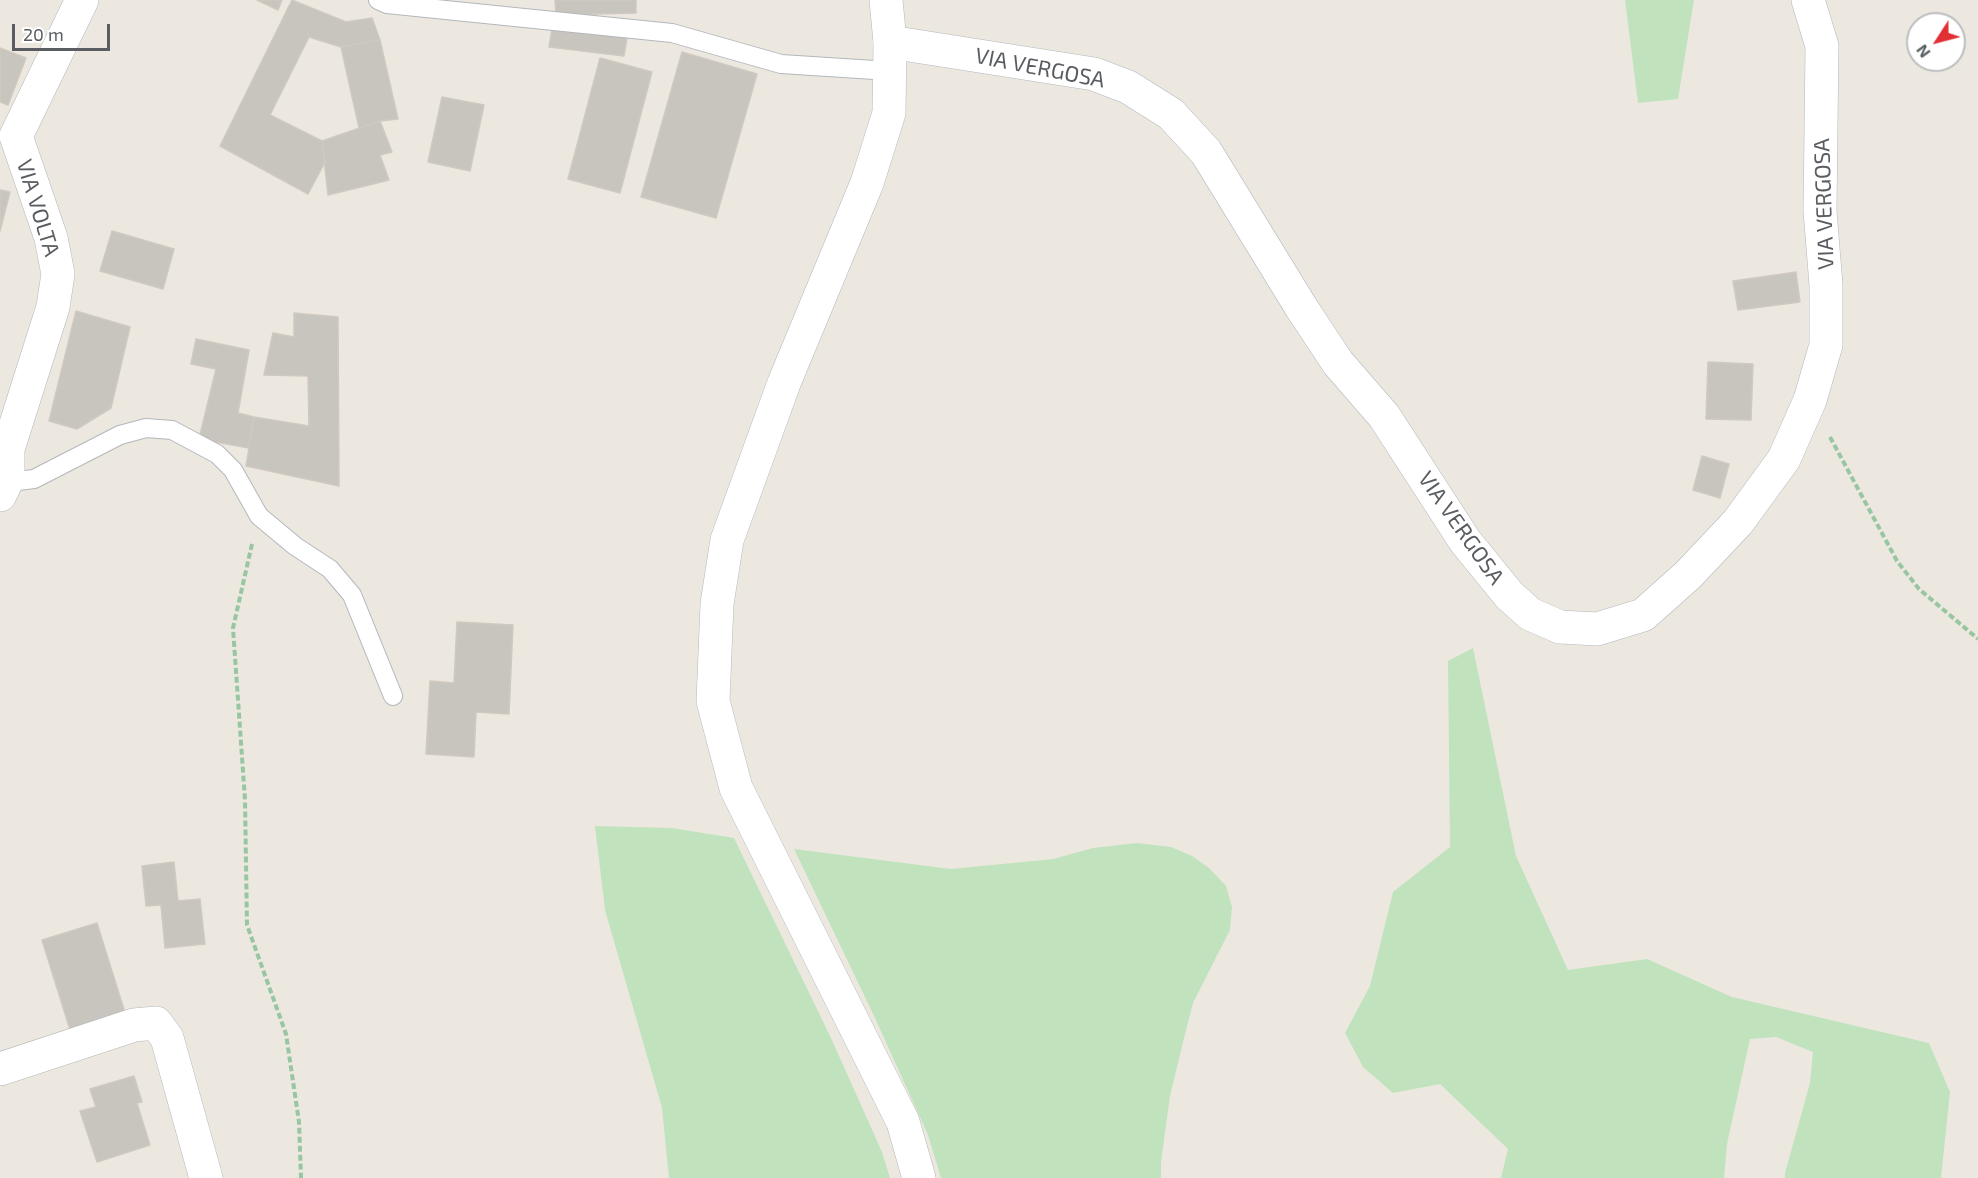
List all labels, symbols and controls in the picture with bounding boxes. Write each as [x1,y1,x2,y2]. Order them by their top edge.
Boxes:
scale bar [15,12,112,50]
north arrow [1906,12,1966,72]
text: 20 m [23,23,64,45]
text: N [1912,41,1934,62]
street label: VIA VERGOSA [973,42,1107,94]
street label: VIA VERGOSA [1809,138,1839,270]
street label: VIA VOLTA [11,156,65,260]
street label: VIA VERGOSA [1412,467,1510,589]

